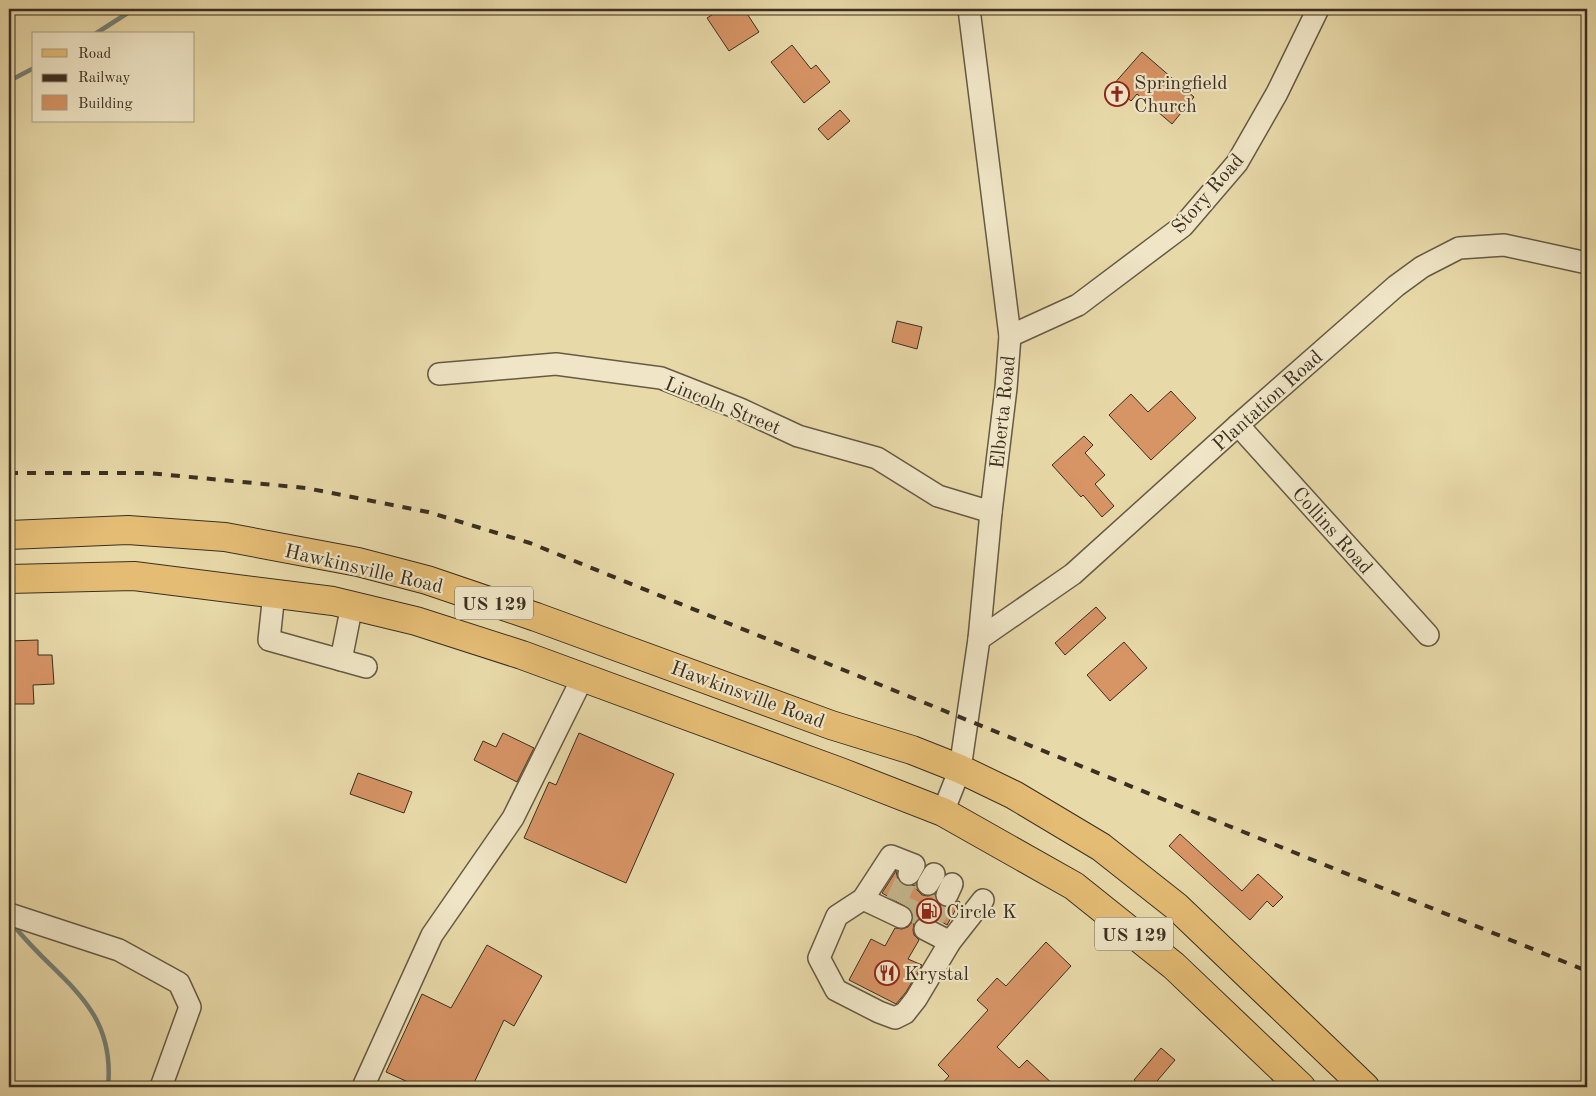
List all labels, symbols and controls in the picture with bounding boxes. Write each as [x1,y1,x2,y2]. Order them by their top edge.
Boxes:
legend [32,32,195,122]
text: Road [78,47,112,62]
text: Railway [78,71,131,86]
place label: Springfield Church [1134,74,1228,117]
church icon: Springfield Church [1104,81,1130,107]
text: Building [78,97,133,112]
street label: Story Road [1169,151,1248,238]
street label: Plantation Road [1210,347,1327,456]
street label: Elberta Road [988,355,1020,470]
street label: Lincoln Street [661,375,783,439]
street label: Collins Road [1288,484,1375,579]
street label: Hawkinsville Road [282,542,445,598]
road number: US 129 [455,586,533,620]
street label: Hawkinsville Road [668,659,827,733]
fuel station icon: Circle K [916,898,942,924]
place label: Circle K [946,903,1017,923]
road number: US 129 [1095,918,1173,951]
restaurant icon: Krystal [874,960,900,986]
place label: Krystal [904,965,969,985]

